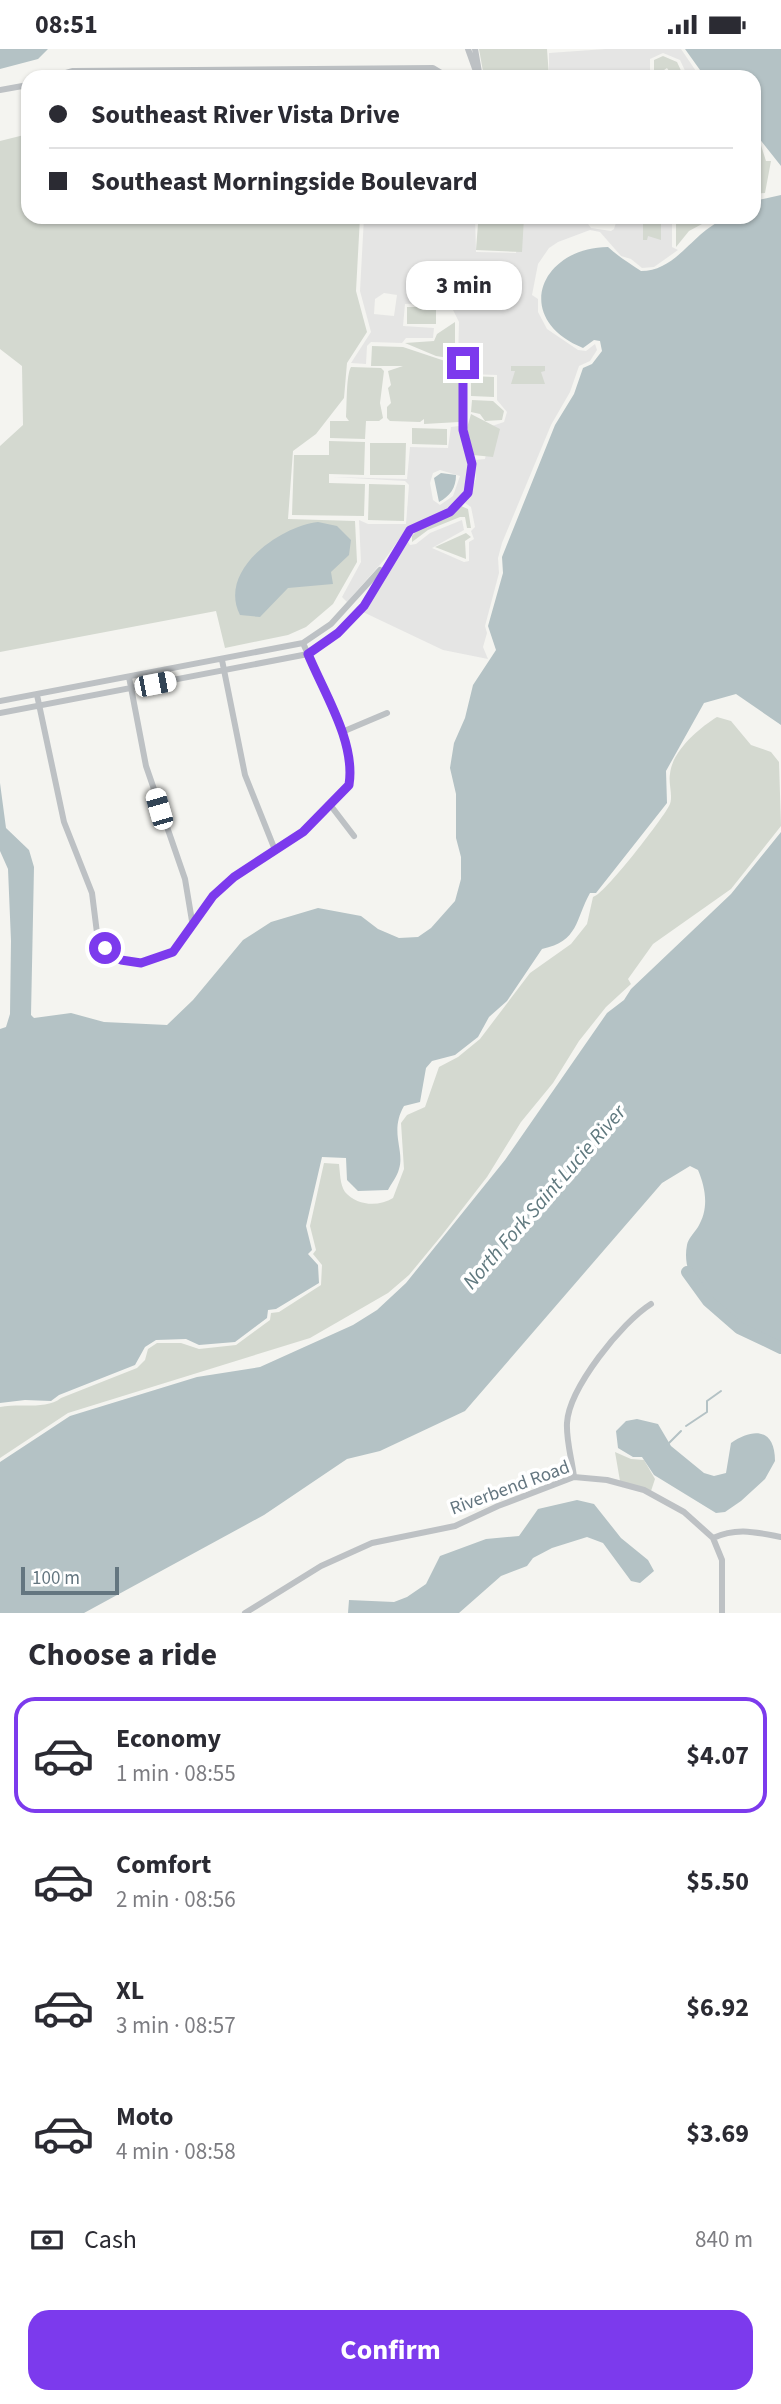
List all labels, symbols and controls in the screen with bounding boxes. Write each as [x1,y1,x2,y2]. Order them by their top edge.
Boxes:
text: 08:51 [35,6,98,43]
text: Southeast River Vista Drive [91,96,400,133]
text: Southeast Morningside Boulevard [91,163,478,200]
callout: 3 min [405,261,521,311]
text: 3 min [436,269,492,302]
route end [447,347,479,379]
car [133,670,178,698]
car [144,786,175,832]
route start [89,932,121,964]
water label: North Fork Saint Lucie River [455,1098,633,1296]
street label: Riverbend Road [446,1454,574,1522]
scale bar [21,1564,119,1596]
text: 100 m [32,1565,80,1592]
text: Choose a ride [28,1632,217,1678]
text: Economy [116,1720,221,1757]
icon: car [32,1724,95,1787]
text: $4.07 [686,1737,749,1774]
text: 1 min · 08:55 [116,1757,236,1790]
text: Comfort [116,1846,211,1883]
icon: car [32,1850,95,1913]
text: $5.50 [686,1863,749,1900]
text: 2 min · 08:56 [116,1883,236,1916]
text: XL [116,1972,144,2009]
icon: car [32,1976,95,2039]
text: $6.92 [686,1989,749,2026]
text: 3 min · 08:57 [116,2009,236,2042]
text: Moto [116,2098,173,2135]
icon: car [32,2102,95,2165]
text: $3.69 [686,2115,749,2152]
text: 4 min · 08:58 [116,2135,236,2168]
icon: cash [28,2221,66,2259]
text: Cash [84,2221,137,2258]
text: 840 m [695,2223,753,2256]
button: Confirm [28,2310,753,2390]

